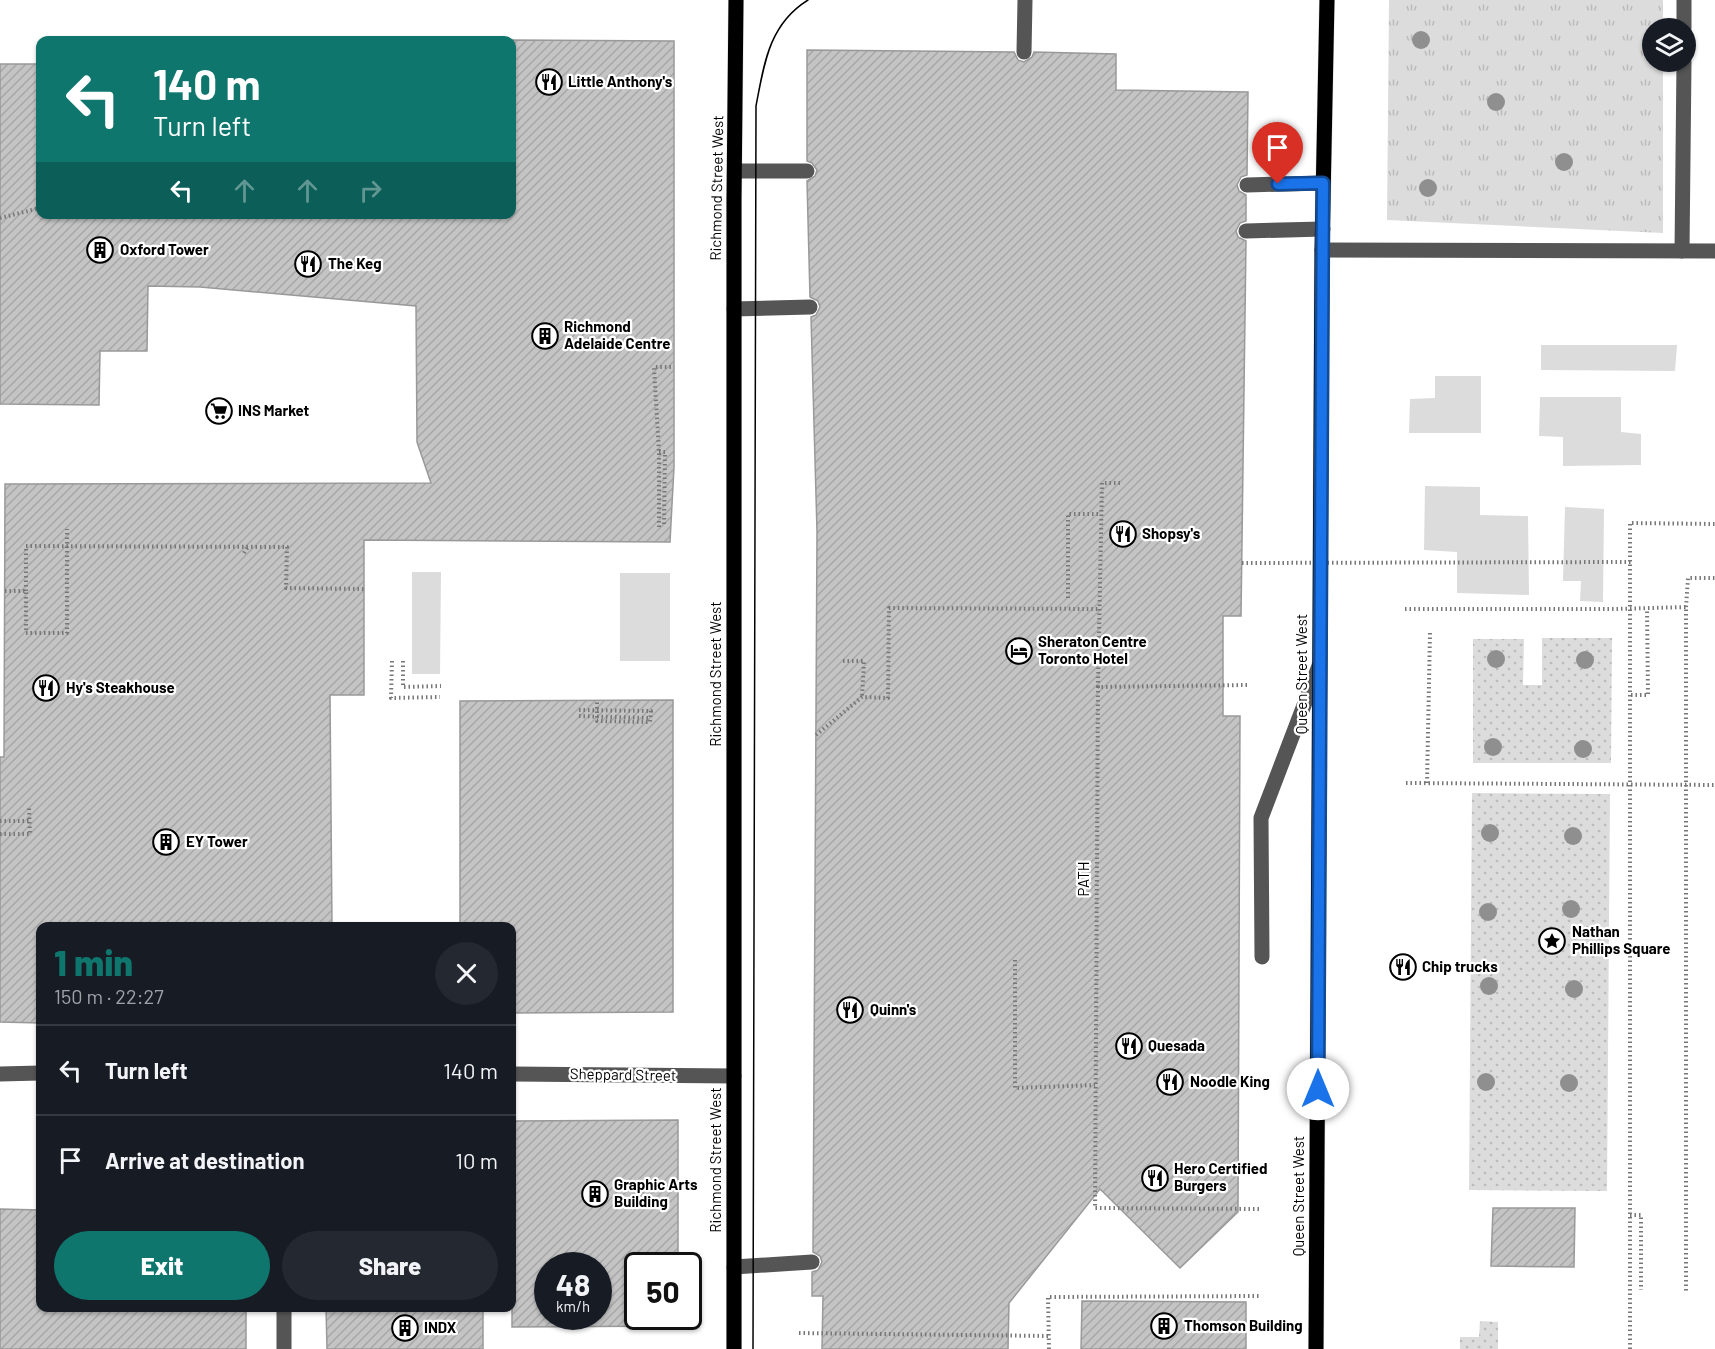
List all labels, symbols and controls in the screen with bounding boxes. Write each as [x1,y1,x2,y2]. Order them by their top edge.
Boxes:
map controls [1642,18,1696,72]
button: layers [1642,18,1696,72]
text: 140 m [153,58,261,108]
icon: left [54,60,132,138]
restaurant icon: Little Anthony's [534,67,564,97]
place label: Little Anthony's [568,72,673,90]
text: Turn left [153,109,251,141]
street label: Richmond Street West [706,115,726,261]
pin [1252,122,1303,184]
icon: arrive [1261,131,1294,164]
icon: left [165,174,198,207]
icon: ahead [228,174,261,207]
icon: ahead [291,174,324,207]
icon: right [354,174,387,207]
building icon: Oxford Tower [85,235,115,265]
place label: Oxford Tower [120,240,209,258]
restaurant icon: The Keg [293,249,323,279]
place label: The Keg [328,254,382,272]
place label: Richmond Adelaide Centre [564,317,671,352]
building icon: Richmond Adelaide Centre [530,321,560,351]
supermarket icon: INS Market [204,396,234,426]
place label: INS Market [238,401,310,419]
restaurant icon: Shopsy's [1108,519,1138,549]
place label: Shopsy's [1142,524,1201,542]
street label: Richmond Street West [706,601,724,747]
street label: Queen Street West [1292,614,1310,734]
place label: Sheraton Centre Toronto Hotel [1038,632,1147,667]
hotel icon: Sheraton Centre Toronto Hotel [1004,636,1034,666]
restaurant icon: Hy's Steakhouse [31,673,61,703]
place label: Hy's Steakhouse [66,678,175,696]
building icon: EY Tower [151,827,181,857]
place label: EY Tower [186,832,248,850]
street label: PATH [1074,861,1092,897]
place label: Nathan Phillips Square [1572,922,1670,957]
place icon: Nathan Phillips Square [1537,926,1567,956]
text: 1 min [54,940,133,983]
button: close [435,942,498,1005]
restaurant icon: Chip trucks [1388,952,1418,982]
place label: Chip trucks [1422,957,1498,975]
text: 150 m · 22:27 [54,984,164,1008]
restaurant icon: Quinn's [835,995,865,1025]
place label: Quinn's [870,1000,917,1018]
restaurant icon: Quesada [1114,1031,1144,1061]
place label: Quesada [1148,1036,1205,1054]
icon: left [54,1054,87,1087]
text: Turn left [105,1057,188,1083]
text: 140 m [443,1057,498,1083]
position arrow [1286,1057,1350,1121]
street label: Sheppard Street [570,1064,676,1084]
restaurant icon: Noodle King [1155,1067,1185,1097]
place label: Noodle King [1190,1072,1270,1090]
street label: Richmond Street West [706,1087,724,1233]
street label: Queen Street West [1289,1136,1307,1256]
icon: arrive [54,1144,87,1177]
text: Arrive at destination [105,1147,304,1173]
text: 10 m [455,1147,498,1173]
place label: Hero Certified Burgers [1174,1159,1267,1194]
restaurant icon: Hero Certified Burgers [1140,1163,1170,1193]
place label: Graphic Arts Building [614,1175,698,1210]
building icon: Graphic Arts Building [580,1179,610,1209]
button: Exit [54,1231,270,1300]
button: Share [282,1231,498,1300]
speed limit sign: 50 [624,1252,702,1330]
text: 48 [556,1266,590,1302]
text: km/h [556,1297,590,1315]
building icon: Thomson Building [1149,1311,1179,1341]
building icon: INDX [390,1313,420,1343]
place label: Thomson Building [1184,1316,1303,1334]
place label: INDX [424,1318,457,1336]

